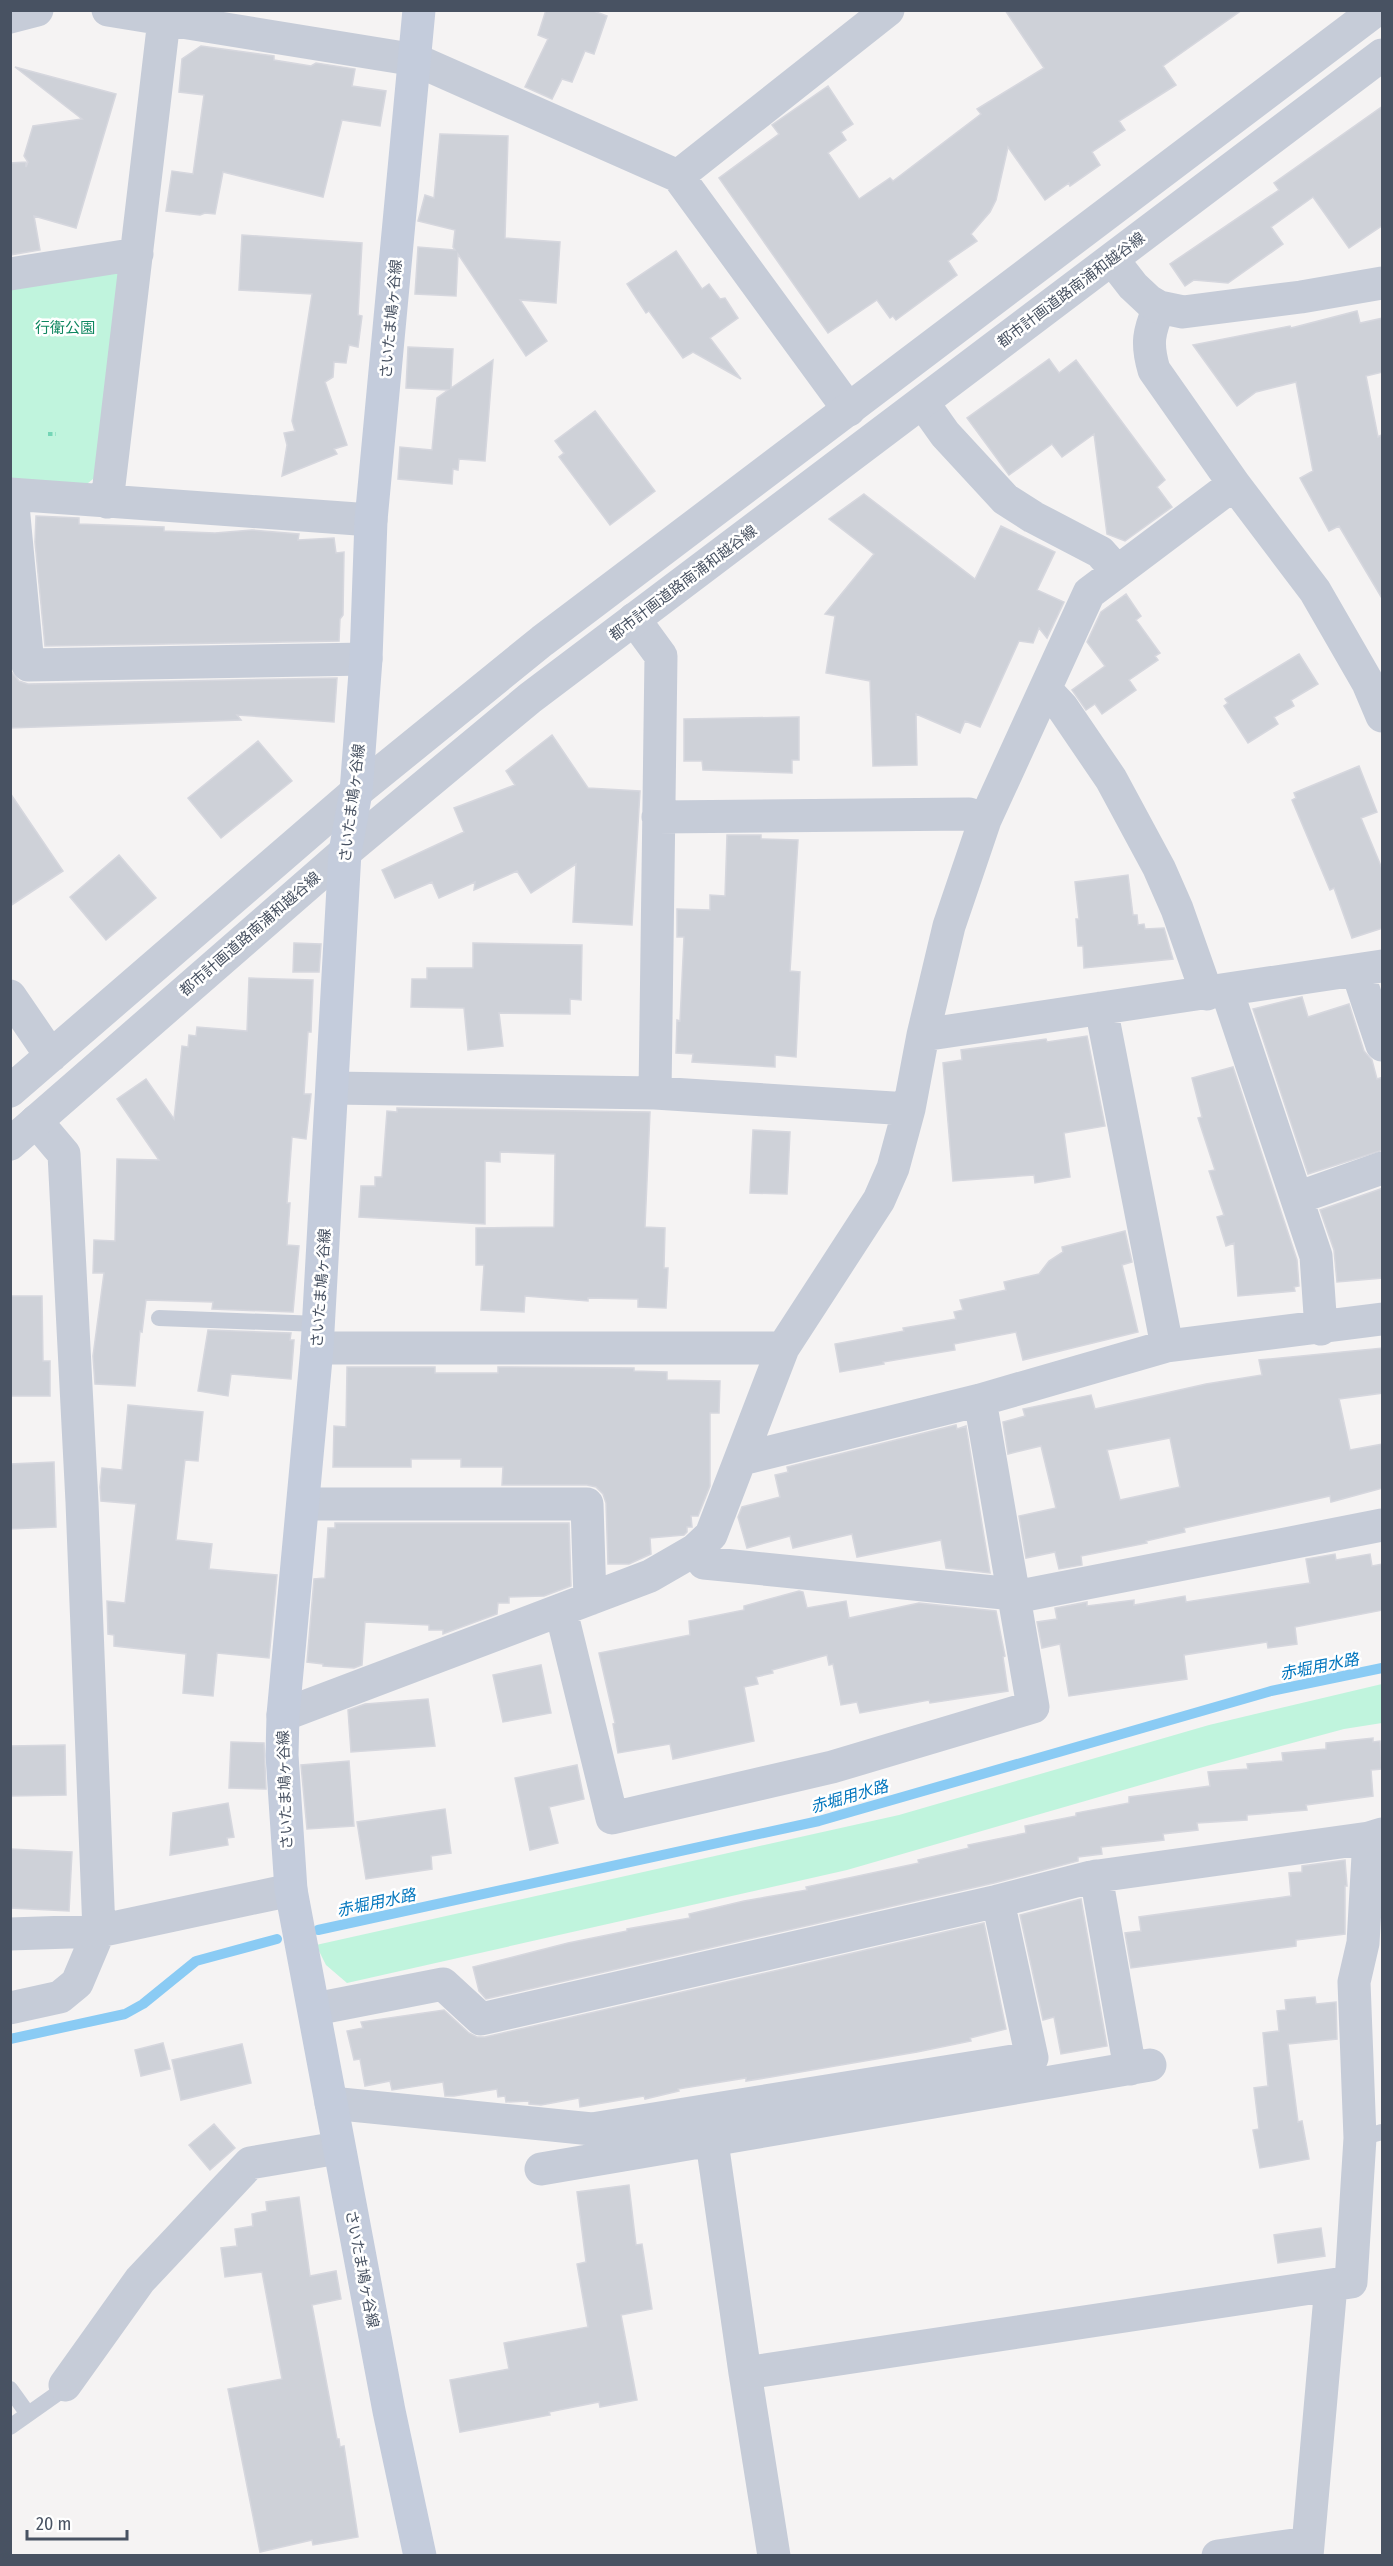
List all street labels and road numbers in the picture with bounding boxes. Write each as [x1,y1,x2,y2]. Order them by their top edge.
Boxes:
street label: 都市計画道路南浦和越谷線 [994,229,1148,351]
street label: さいたま鳩ヶ谷線 [377,259,405,379]
street label: 都市計画道路南浦和越谷線 [606,522,760,644]
street label: さいたま鳩ヶ谷線 [336,743,368,863]
street label: 都市計画道路南浦和越谷線 [176,868,324,1000]
street label: さいたま鳩ヶ谷線 [308,1228,334,1348]
street label: さいたま鳩ヶ谷線 [274,1730,296,1850]
street label: さいたま鳩ヶ谷線 [342,2209,382,2329]

